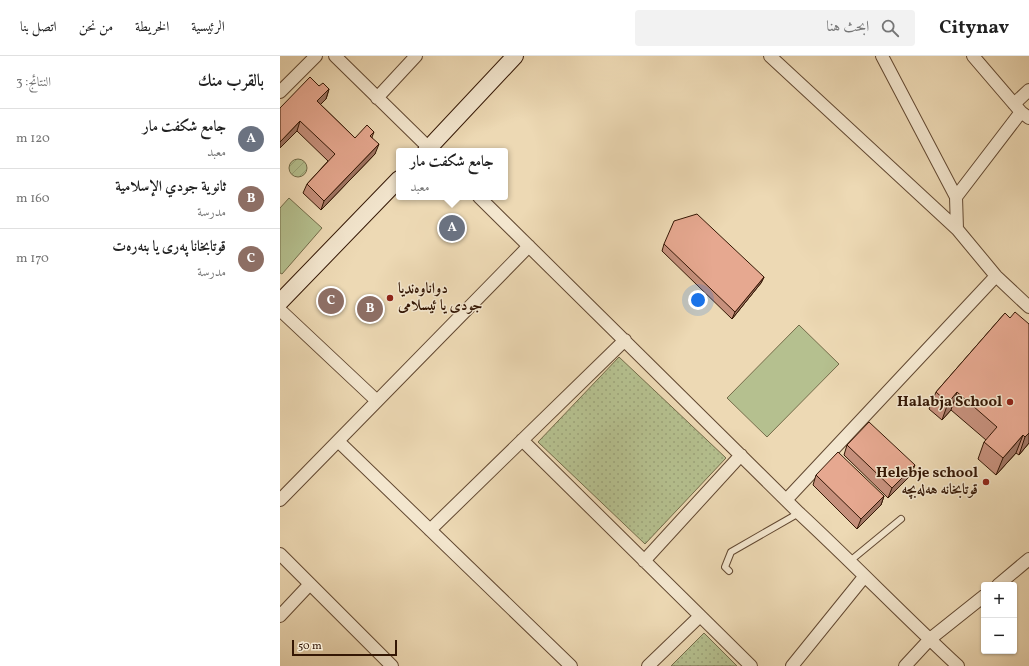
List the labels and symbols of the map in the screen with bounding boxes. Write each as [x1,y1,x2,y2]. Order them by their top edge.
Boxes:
pin: A [439,213,465,243]
place label: دواناوەندیا جودی یا ئیسلامی [397,279,483,317]
pin: C [318,286,344,316]
your location [688,290,708,310]
marker: دواناوەندیا جودی یا ئیسلامی [385,293,395,303]
pin: B [357,294,383,324]
place label: Halabja School [897,392,1002,413]
marker: Halabja School [1005,397,1015,407]
place label: Helebje school قوتابخانە هەلەبچە [876,463,978,501]
marker: Helebje school قوتابخانە هەلەبچە [981,477,991,487]
scale bar [292,638,397,657]

